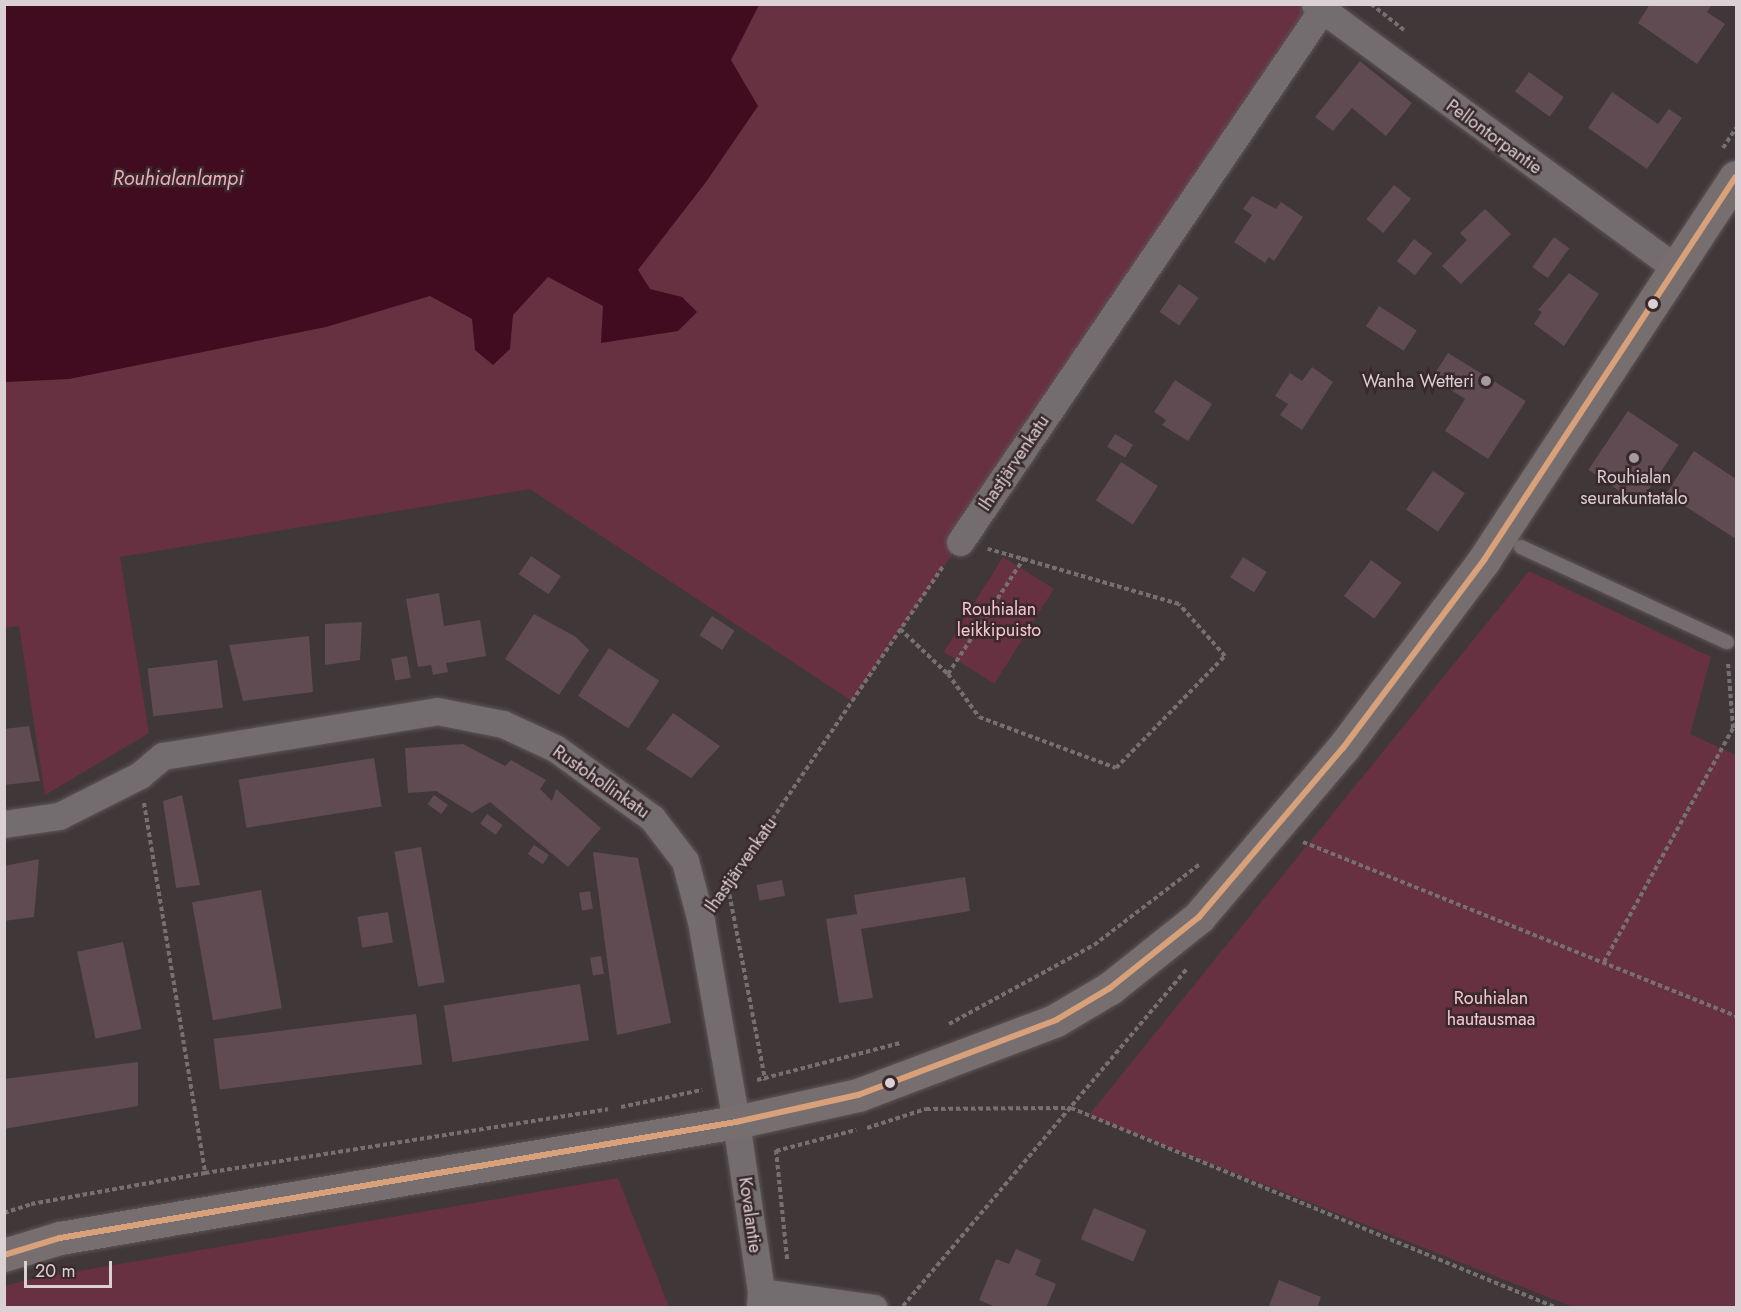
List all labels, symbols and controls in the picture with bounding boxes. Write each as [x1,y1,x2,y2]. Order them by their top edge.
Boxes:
street label: Pellontorpantie [1442,95,1546,179]
water label: Rouhialanlampi [113,166,243,190]
unlabelled marker [1647,298,1659,310]
place label: Wanha Wetteri [1362,370,1474,392]
marker: Wanha Wetteri [1479,374,1493,388]
street label: Ihastjärvenkatu [974,411,1054,515]
marker: Rouhialan seurakuntatalo [1627,451,1641,465]
place label: Rouhialan seurakuntatalo [1580,467,1688,510]
park label: Rouhialan leikkipuisto [957,599,1041,642]
street label: Rustohollinkatu [549,741,653,823]
street label: Ihastjärvenkatu [700,813,782,917]
park label: Rouhialan hautausmaa [1447,988,1535,1030]
unlabelled marker [884,1077,896,1089]
street label: Kovalantie [734,1176,766,1254]
scale bar [27,1249,116,1287]
text: 20 m [35,1258,75,1284]

